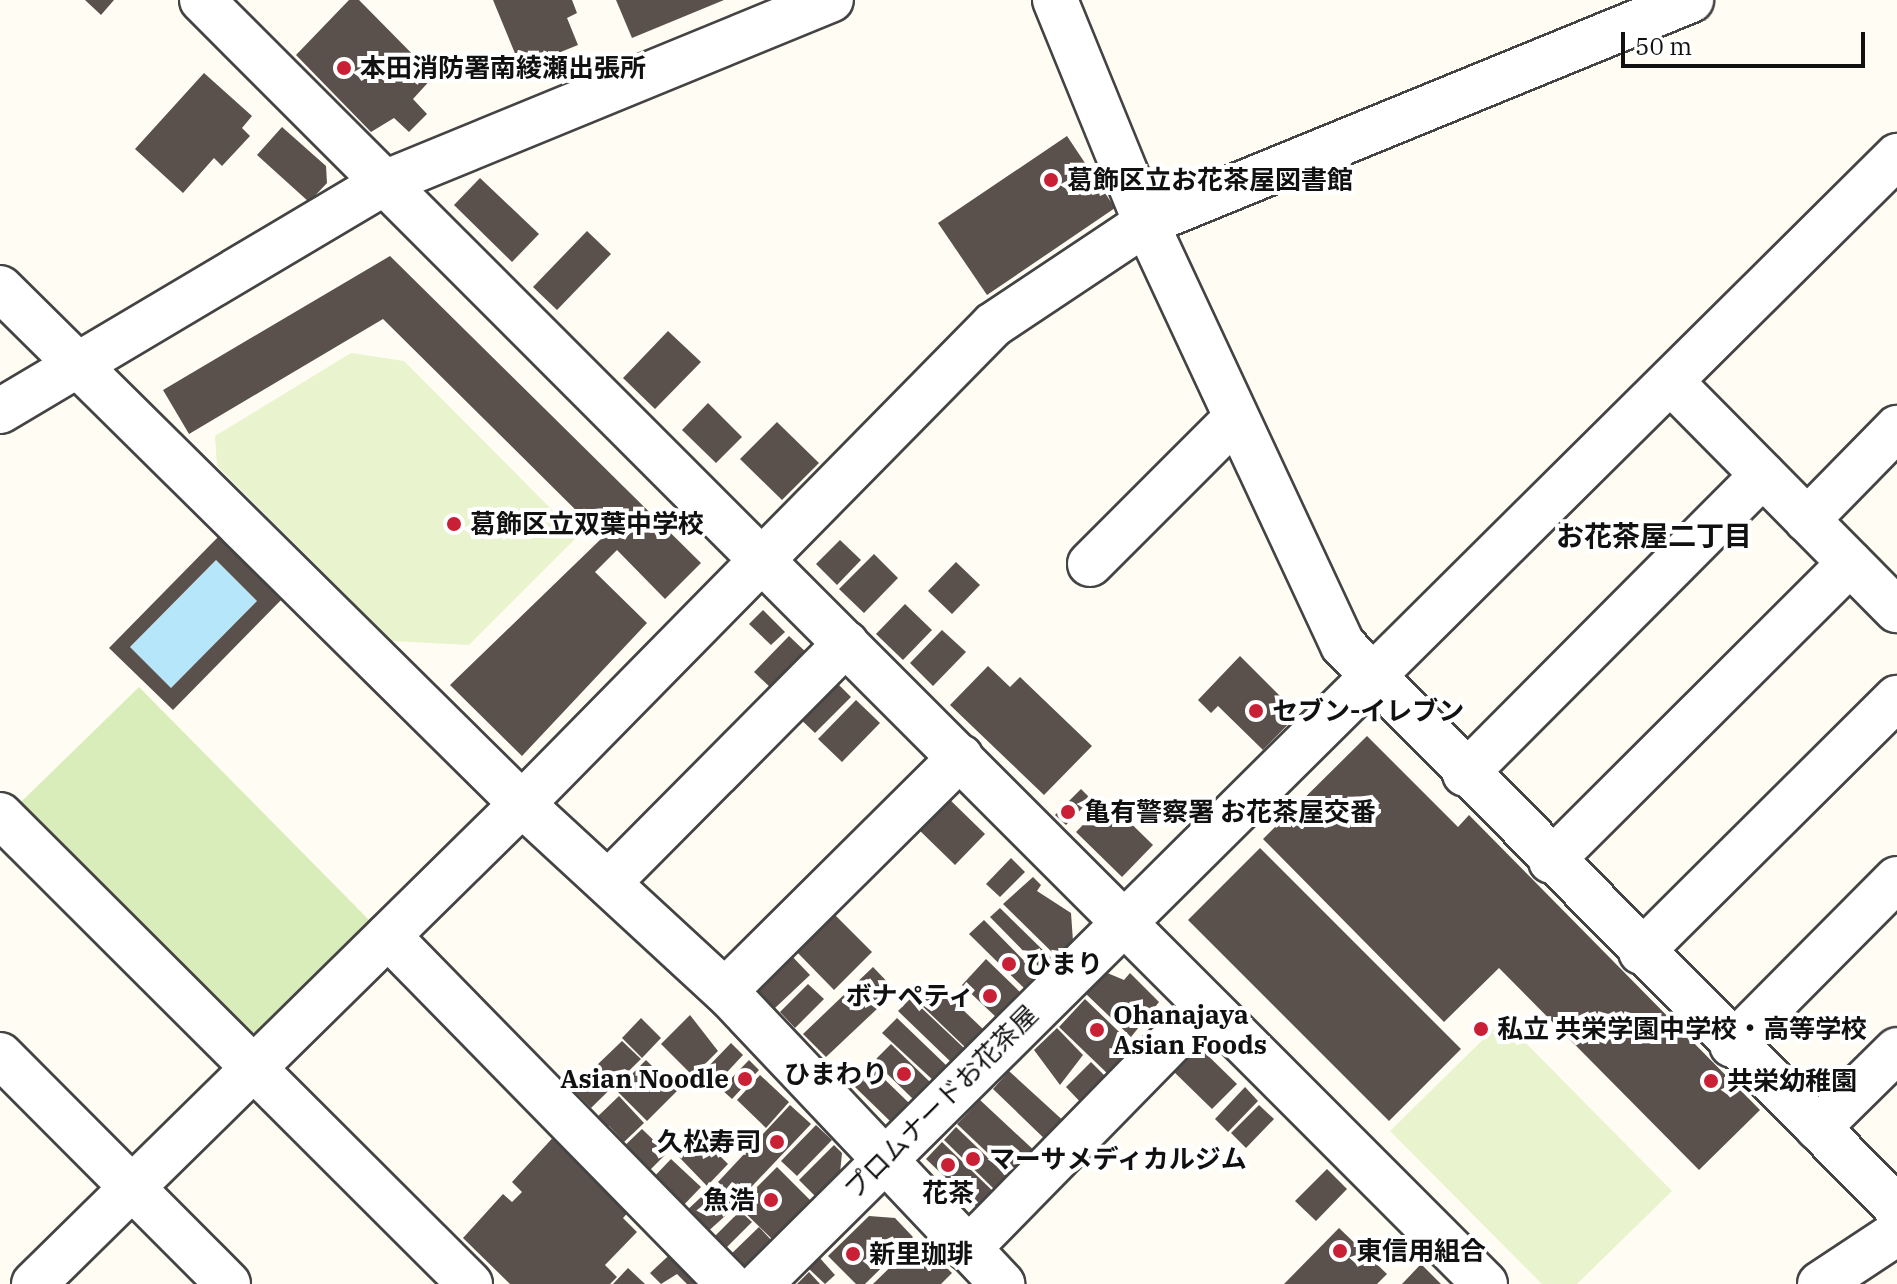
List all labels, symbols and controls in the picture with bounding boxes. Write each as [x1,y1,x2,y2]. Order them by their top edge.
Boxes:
scale bar [1625,16,1869,66]
text: 50 m [1635,30,1692,62]
place label: 本田消防署南綾瀬出張所 [360,52,646,84]
marker: 本田消防署南綾瀬出張所 [335,59,353,77]
place label: 葛飾区立お花茶屋図書館 [1067,164,1353,196]
marker: 葛飾区立お花茶屋図書館 [1042,171,1060,189]
place label: 葛飾区立双葉中学校 [470,508,704,540]
marker: 葛飾区立双葉中学校 [445,515,463,533]
district label: お花茶屋二丁目 [1556,519,1752,553]
place label: セブン-イレブン [1272,695,1464,727]
marker: セブン-イレブン [1247,702,1265,720]
place label: 亀有警察署 お花茶屋交番 [1084,796,1376,828]
marker: 亀有警察署 お花茶屋交番 [1059,803,1077,821]
place label: ひまり [1025,948,1103,980]
marker: ひまり [1000,955,1018,973]
place label: ボナペティ [844,980,974,1012]
marker: ボナペティ [981,987,999,1005]
street label: プロムナードお花茶屋 [838,999,1044,1205]
place label: Ohanajaya Asian Foods [1113,999,1267,1060]
place label: 私立 共栄学園中学校・高等学校 [1497,1013,1867,1045]
marker: 私立 共栄学園中学校・高等学校 [1472,1020,1490,1038]
marker: Ohanajaya Asian Foods [1088,1021,1106,1039]
place label: ひまわり [784,1058,888,1090]
place label: Asian Noodle [560,1063,729,1095]
marker: ひまわり [895,1065,913,1083]
place label: 共栄幼稚園 [1727,1065,1857,1097]
marker: Asian Noodle [736,1070,754,1088]
marker: 共栄幼稚園 [1702,1072,1720,1090]
place label: 久松寿司 [657,1126,761,1158]
marker: 久松寿司 [768,1133,786,1151]
place label: マーサメディカルジム [989,1143,1249,1175]
marker: マーサメディカルジム [964,1150,982,1168]
marker: 花茶 [939,1156,957,1174]
place label: 花茶 [922,1177,974,1209]
place label: 魚浩 [703,1184,755,1216]
marker: 魚浩 [762,1191,780,1209]
place label: 東信用組合 [1356,1235,1486,1267]
place label: 新里珈琲 [869,1238,973,1270]
marker: 東信用組合 [1331,1242,1349,1260]
marker: 新里珈琲 [844,1245,862,1263]

